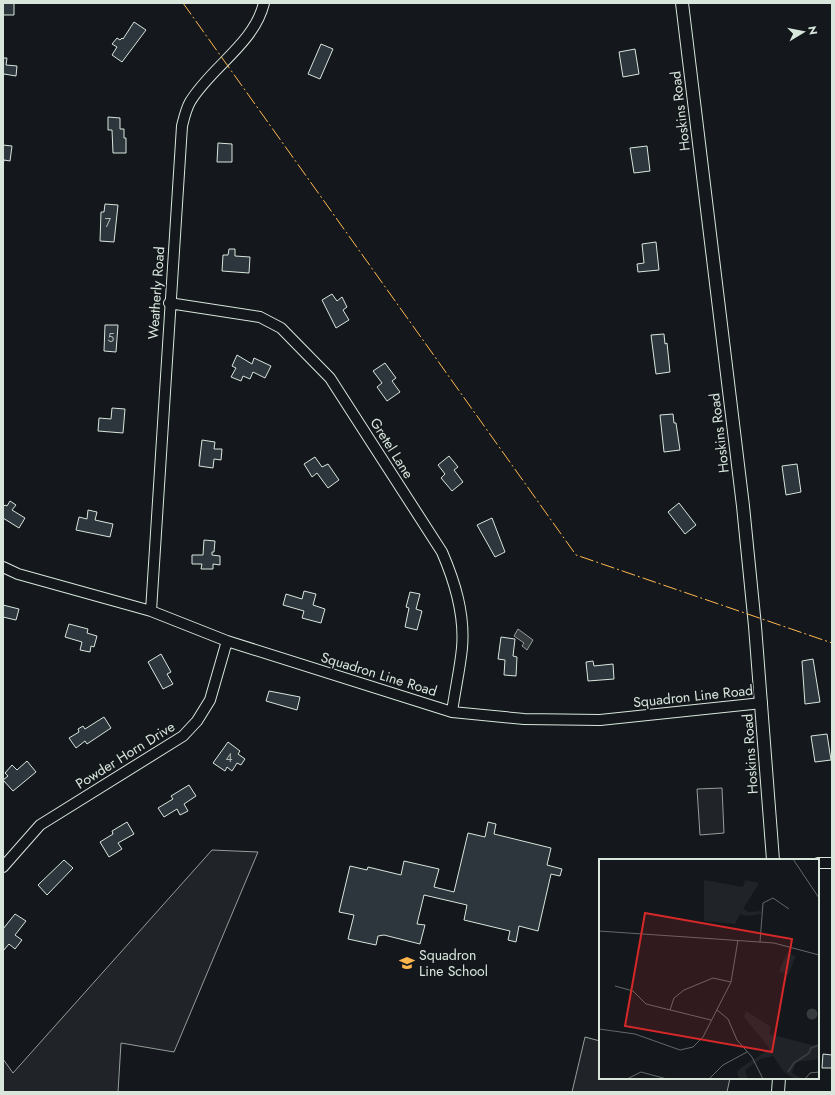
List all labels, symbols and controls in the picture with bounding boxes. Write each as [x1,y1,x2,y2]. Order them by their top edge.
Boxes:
north arrow [783,12,823,52]
text: N [804,25,821,36]
street label: Hoskins Road [665,70,695,152]
house number: 7 [105,214,112,232]
street label: Weatherly Road [143,246,169,340]
house number: 5 [108,329,115,347]
street label: Hoskins Road [704,392,734,474]
street label: Gretel Lane [365,414,419,482]
street label: Squadron Line Road [319,647,439,701]
street label: Squadron Line Road [632,680,754,712]
street label: Hoskins Road [737,713,763,795]
street label: Powder Horn Drive [72,716,178,794]
house number: 4 [226,749,233,767]
inset map [599,859,819,1079]
place label: Squadron Line School [419,945,488,981]
school or university icon: Squadron Line School [398,954,416,972]

